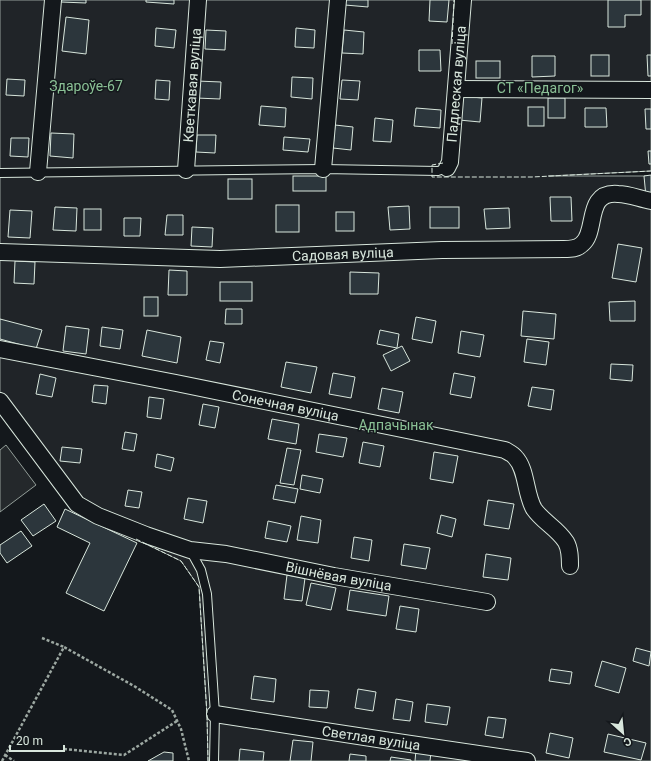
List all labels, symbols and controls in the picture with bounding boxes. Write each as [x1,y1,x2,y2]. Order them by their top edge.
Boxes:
street label: Падлеская вуліца [444,25,469,143]
street label: Кветкавая вуліца [180,27,204,143]
park label: Здароўе-67 [49,78,123,94]
park label: СТ «Педагог» [497,80,584,96]
street label: Садовая вуліца [292,244,394,264]
street label: Сонечная вуліца [231,387,340,424]
park label: Адпачынак [358,417,434,433]
street label: Вішнёвая вуліца [284,558,393,594]
north arrow [603,713,643,753]
street label: Светлая вуліца [321,723,421,753]
scale bar [10,727,64,753]
text: 20 m [16,734,43,748]
text: С [621,734,633,749]

